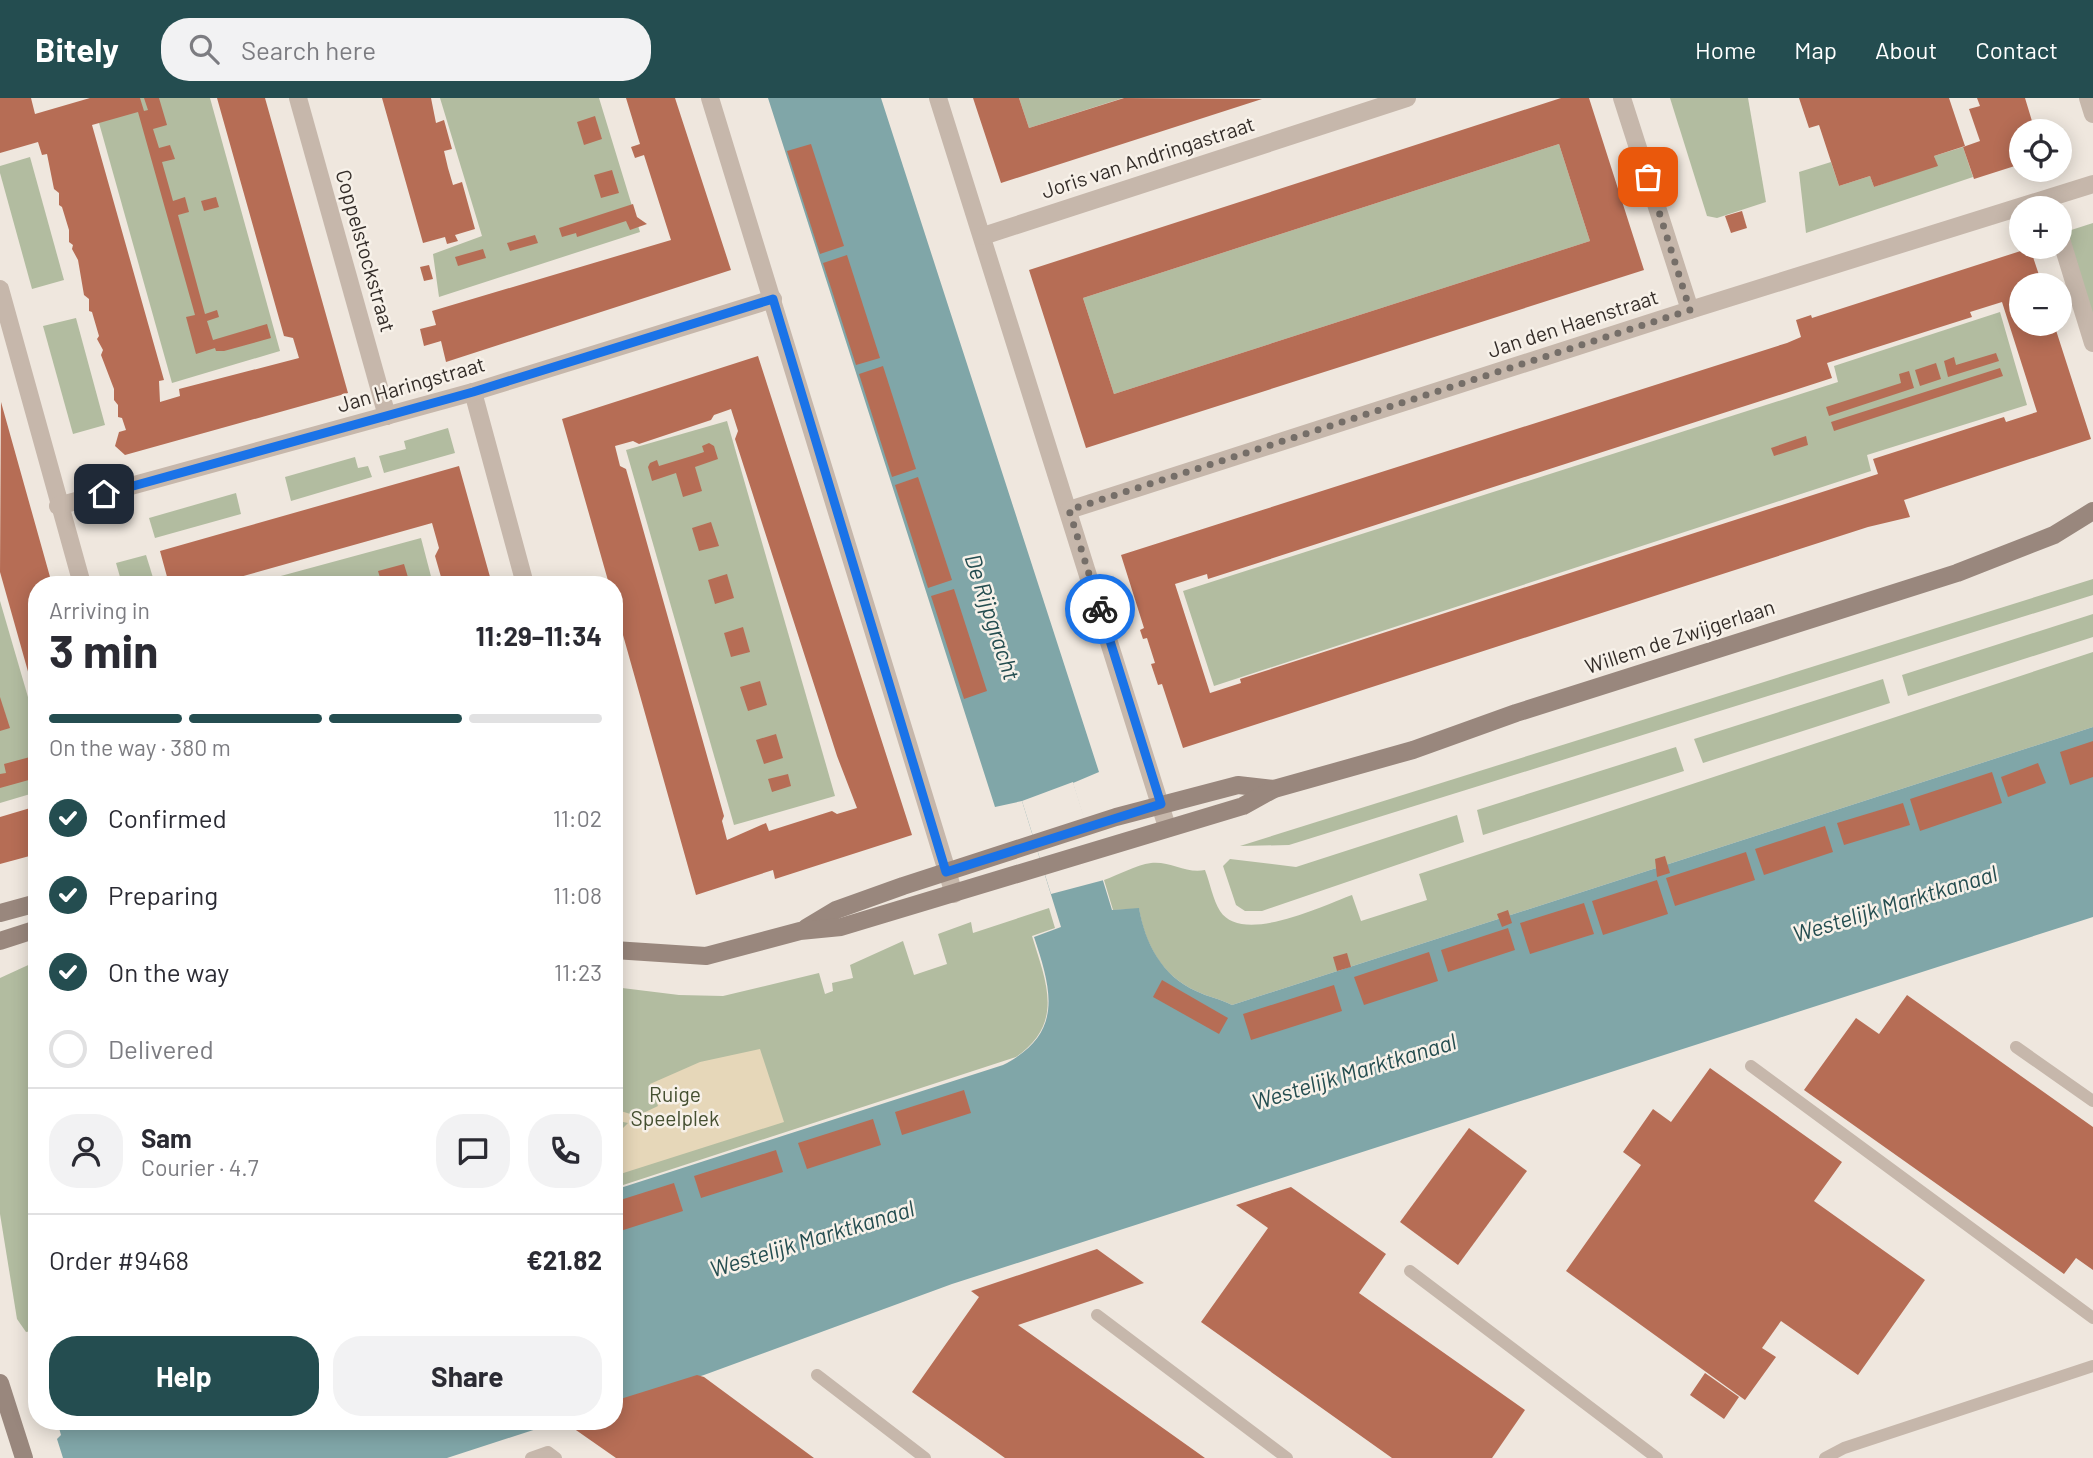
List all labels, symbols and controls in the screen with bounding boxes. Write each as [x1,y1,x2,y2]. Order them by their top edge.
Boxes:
search box [161,18,651,81]
text: Bitely [35,29,119,69]
icon: search [185,30,223,68]
text: Search here [241,34,376,65]
text: Home [1695,35,1756,64]
text: Map [1794,35,1837,64]
text: About [1875,35,1937,64]
text: Contact [1975,35,2058,64]
street label: Joris van Andringastraat [1038,110,1257,203]
map controls [2009,119,2072,336]
button: locate [2009,119,2072,182]
pin [1618,147,1678,207]
icon: bag [1629,158,1667,196]
street label: Coppelstockstraat [331,166,402,335]
button: + [2009,196,2072,259]
button: − [2009,273,2072,336]
street label: Jan den Haenstraat [1484,283,1661,362]
street label: Jan Haringstraat [334,351,487,417]
pin [74,464,134,524]
icon: home [85,475,123,513]
water label: De Rijpgracht [959,550,1027,683]
courier [1065,574,1135,644]
icon: bike [1081,590,1119,628]
street label: Willem de Zwijgerlaan [1582,593,1778,678]
text: Arriving in [49,596,150,624]
text: 11:29–11:34 [475,620,602,651]
text: 3 min [49,622,158,677]
text: On the way · 380 m [49,733,231,761]
icon: check [49,799,87,837]
text: Confirmed [108,802,227,833]
text: 11:02 [553,804,602,832]
water label: Westelijk Marktkanaal [1789,859,2000,948]
icon: check [49,876,87,914]
text: Preparing [108,879,218,910]
text: 11:08 [553,881,602,909]
icon: check [49,953,87,991]
text: On the way [108,956,229,987]
text: 11:23 [554,958,602,986]
water label: Westelijk Marktkanaal [1248,1027,1459,1116]
text: Delivered [108,1033,214,1064]
park label: Ruige Speelplek [630,1081,720,1130]
button: person [49,1114,123,1188]
button: chat [436,1114,510,1188]
button: phone [528,1114,602,1188]
text: Sam [141,1122,192,1153]
text: Courier · 4.7 [141,1153,259,1181]
water label: Westelijk Marktkanaal [706,1194,917,1283]
text: Order #9468 [49,1244,189,1275]
text: €21.82 [526,1244,602,1275]
button: Help [49,1336,319,1416]
button: Share [333,1336,602,1416]

